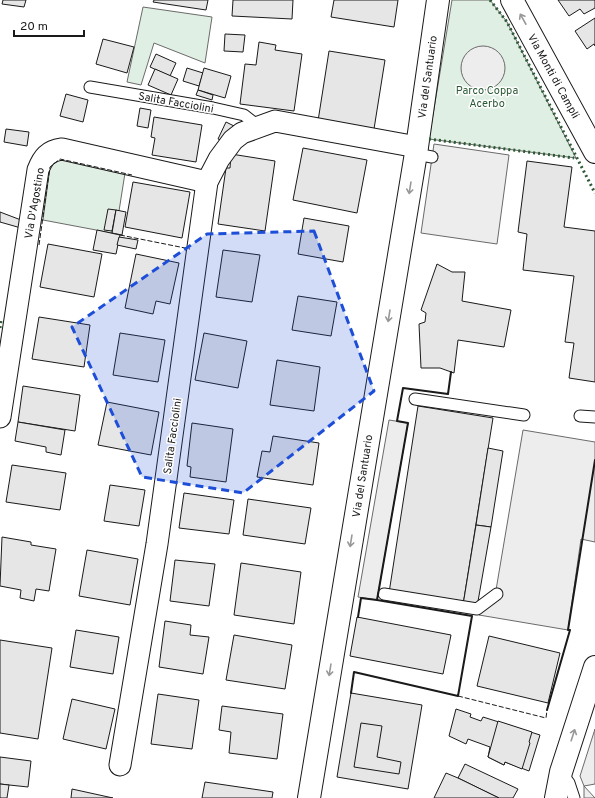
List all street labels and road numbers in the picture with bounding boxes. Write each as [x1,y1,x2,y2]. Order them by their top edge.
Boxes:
street label: Via Monti di Campli [524,32,582,121]
street label: Via del Santuario [415,35,441,120]
street label: Salita Facciolini [137,89,215,117]
street label: Via D'Agostino [22,167,48,240]
street label: Salita Facciolini [161,397,185,475]
street label: Via del Santuario [350,434,376,519]

